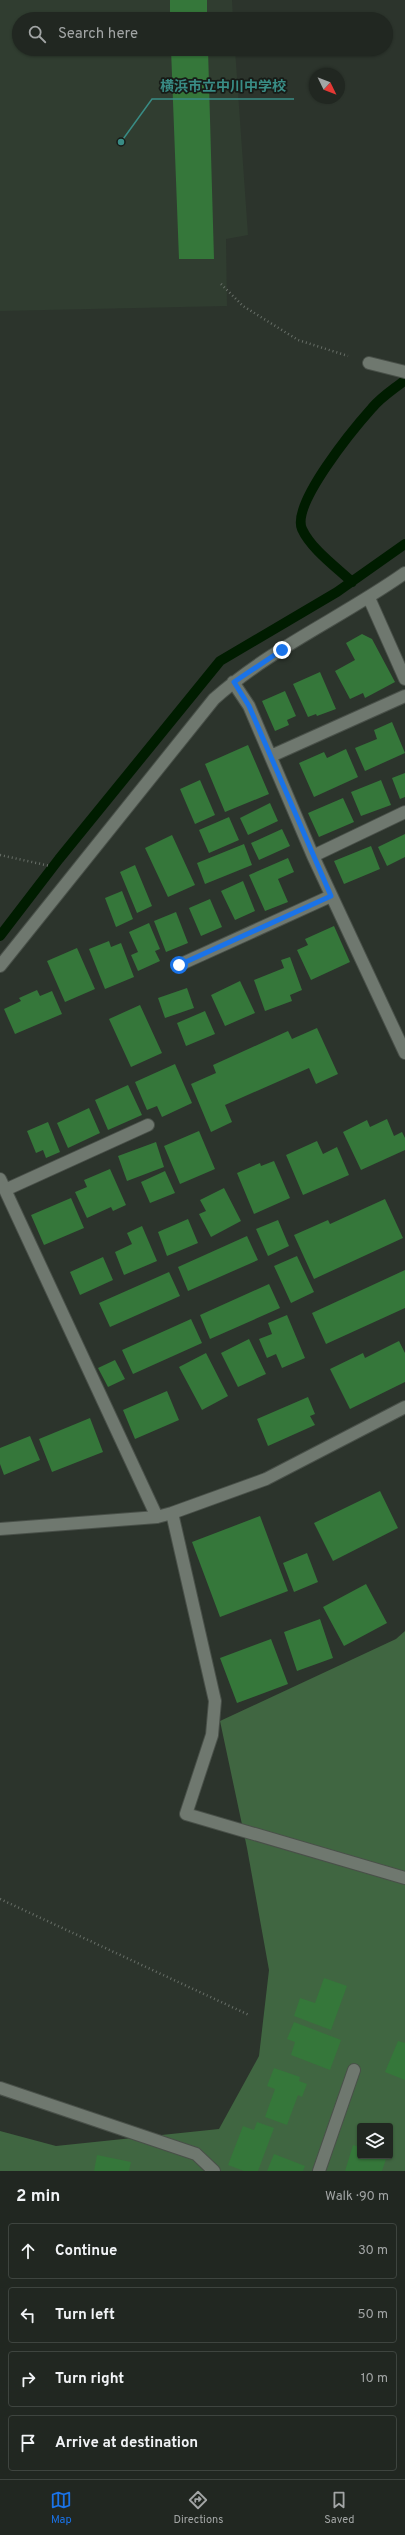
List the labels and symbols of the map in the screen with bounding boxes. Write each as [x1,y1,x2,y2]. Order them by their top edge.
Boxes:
north arrow [309,68,345,104]
callout: 横浜市立中川中学校 [152,73,294,99]
text: 横浜市立中川中学校 [160,78,286,96]
route end [273,641,291,659]
route start [170,956,188,974]

